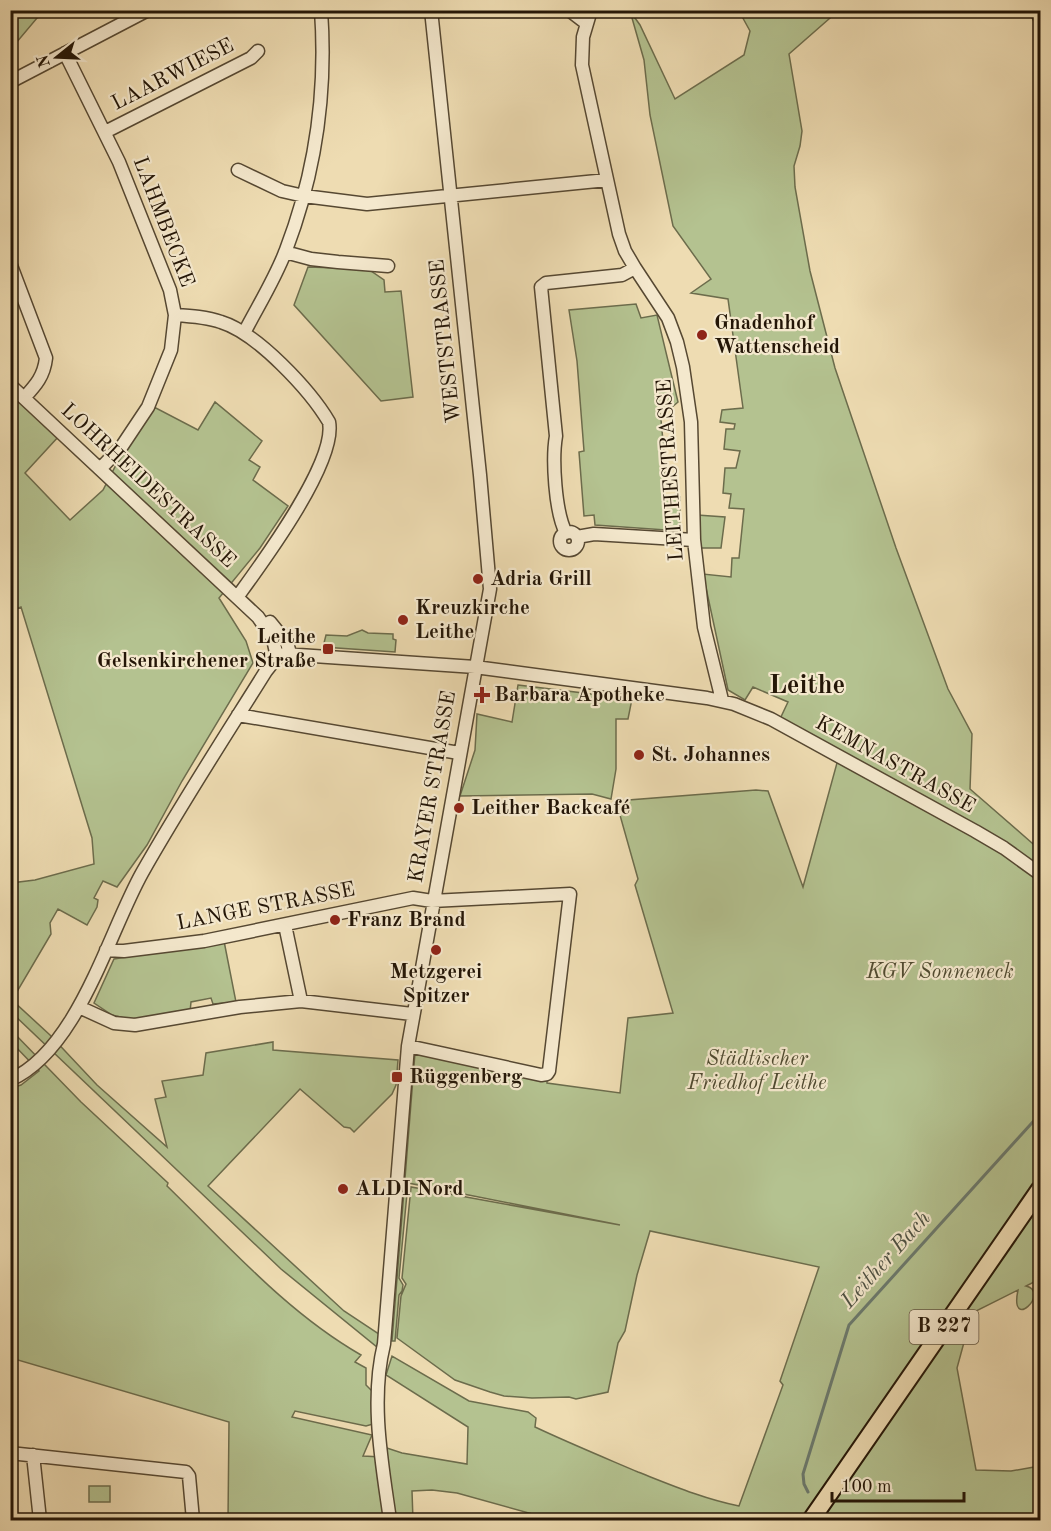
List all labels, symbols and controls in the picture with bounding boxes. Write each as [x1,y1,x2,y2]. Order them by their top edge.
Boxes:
north arrow [27,27,87,87]
street label: LAARWIESE [109,35,237,115]
text: N [35,52,54,69]
street label: LAHMBECKE [129,154,197,290]
street label: WESTSTRASSE [427,258,465,424]
place label: Gnadenhof Wattenscheid [714,313,840,358]
marker: Gnadenhof Wattenscheid [695,328,709,342]
street label: LEITHESTRASSE [654,378,688,562]
street label: LOHRHEIDESTRASSE [57,400,239,572]
place label: Adria Grill [490,569,592,590]
marker: Adria Grill [471,572,485,586]
place label: Kreuzkirche Leithe [415,598,530,643]
marker: Kreuzkirche Leithe [396,613,410,627]
place label: Leithe Gelsenkirchener Straße [97,627,316,672]
marker: Leithe Gelsenkirchener Straße [321,642,335,656]
district label: Leithe [769,672,845,699]
place label: Barbara Apotheke [494,685,665,706]
marker: Barbara Apotheke [475,688,489,702]
street label: KRAYER STRASSE [406,689,460,885]
street label: KEMNASTRASSE [812,712,978,818]
place label: St. Johannes [651,745,770,766]
marker: St. Johannes [632,748,646,762]
place label: Leither Backcafé [471,798,630,819]
marker: Leither Backcafé [452,801,466,815]
street label: LANGE STRASSE [175,879,357,935]
place label: Franz Brand [347,910,466,931]
marker: Franz Brand [328,913,342,927]
marker: Metzgerei Spitzer [429,943,443,957]
place label: Metzgerei Spitzer [390,962,482,1007]
park label: KGV Sonneneck [865,962,1014,983]
park label: Städtischer Friedhof Leithe [686,1049,827,1094]
place label: Rüggenberg [409,1067,523,1088]
marker: Rüggenberg [390,1070,404,1084]
place label: ALDI Nord [355,1179,464,1200]
marker: ALDI Nord [336,1182,350,1196]
water label: Leither Bach [836,1207,935,1313]
road number: B 227 [910,1310,978,1344]
scale bar [832,1465,964,1503]
text: 100 m [841,1478,892,1496]

